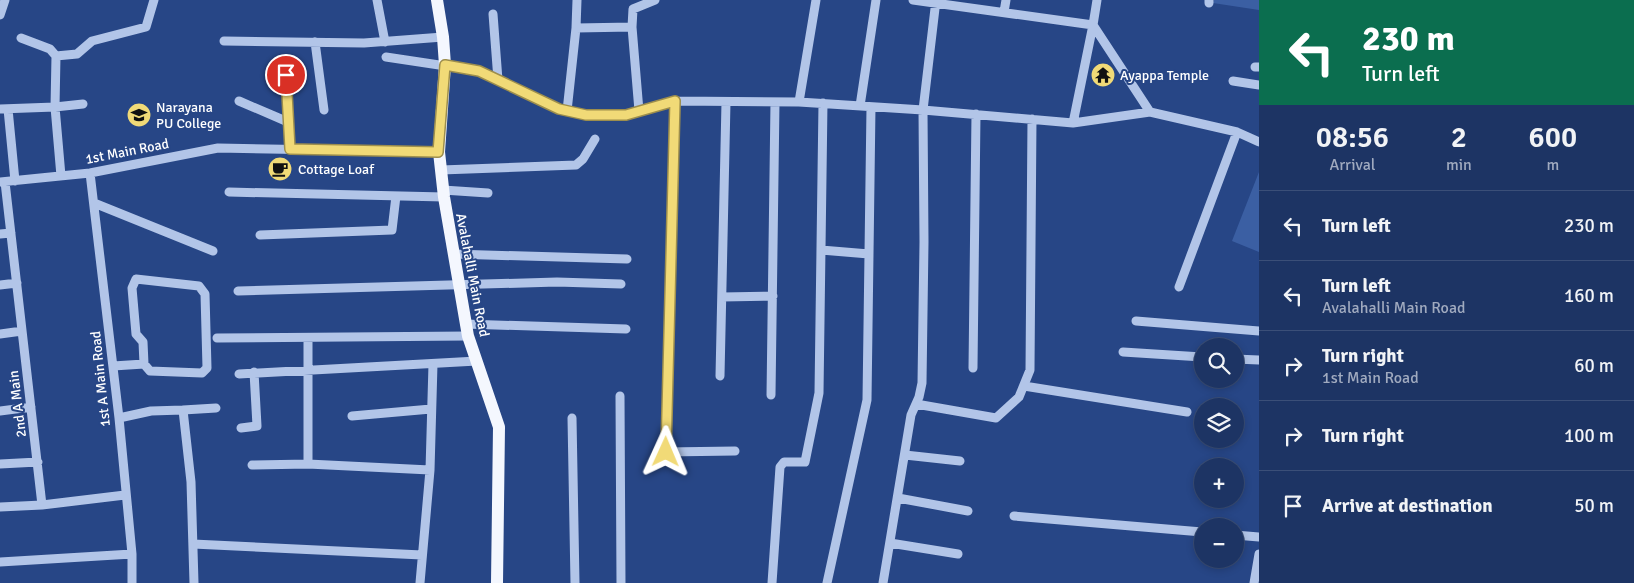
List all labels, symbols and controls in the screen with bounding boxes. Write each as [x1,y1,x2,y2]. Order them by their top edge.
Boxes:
text: 230 m [1362,17,1455,60]
icon: left [1279,20,1344,85]
pin [265,54,307,96]
text: Turn left [1362,60,1440,87]
icon: arrive [272,61,300,89]
temple icon: Ayappa Temple [1090,62,1116,88]
place label: Ayappa Temple [1120,67,1209,84]
place label: Narayana PU College [156,99,221,132]
school or university icon: Narayana PU College [126,102,152,128]
text: 08:56 [1316,119,1389,156]
text: 2 [1451,119,1467,156]
text: 600 [1529,119,1577,156]
street label: 1st Main Road [84,135,170,168]
text: Arrival [1329,155,1375,175]
text: min [1446,155,1472,175]
text: m [1546,155,1559,175]
cafe icon: Cottage Loaf [267,156,293,182]
place label: Cottage Loaf [298,161,375,178]
street label: Avalahalli Main Road [452,212,493,338]
icon: left [1279,212,1307,240]
text: Turn left [1322,214,1391,238]
text: 230 m [1564,214,1614,238]
text: Turn left [1322,274,1391,298]
icon: left [1279,282,1307,310]
text: 160 m [1564,284,1614,308]
text: Avalahalli Main Road [1322,298,1465,318]
street label: 1st A Main Road [87,330,114,428]
map controls [1194,338,1244,568]
button: search [1194,338,1244,388]
text: Turn right [1322,344,1404,368]
icon: right [1279,352,1307,380]
text: 60 m [1574,354,1614,378]
text: 1st Main Road [1322,368,1419,388]
street label: 2nd A Main [5,370,30,438]
button: layers [1194,398,1244,448]
icon: right [1279,422,1307,450]
text: Turn right [1322,424,1404,448]
text: 100 m [1564,424,1614,448]
position arrow [639,425,691,477]
button: + [1194,458,1244,508]
icon: arrive [1279,492,1307,520]
text: Arrive at destination [1322,494,1493,518]
text: 50 m [1574,494,1614,518]
button: − [1194,518,1244,568]

